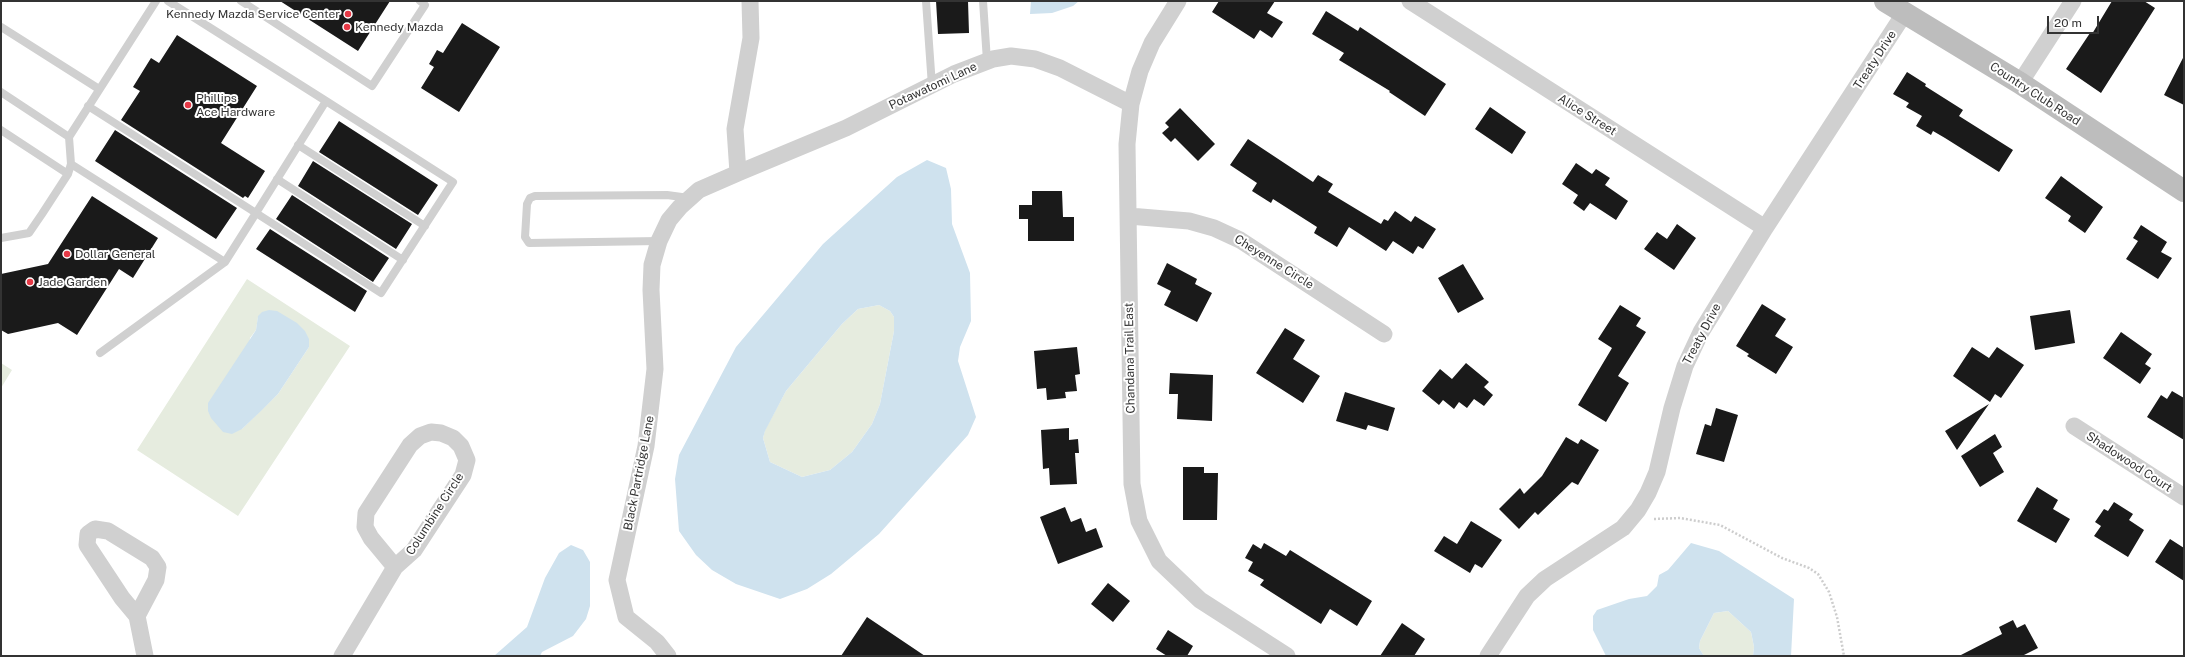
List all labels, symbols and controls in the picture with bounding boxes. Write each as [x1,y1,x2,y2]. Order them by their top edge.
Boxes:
place label: Kennedy Mazda Service Center [166,7,340,21]
scale bar [2049,8,2101,34]
marker: Kennedy Mazda Service Center [343,9,353,19]
text: 20 m [2054,16,2082,30]
place label: Kennedy Mazda [355,20,444,34]
marker: Kennedy Mazda [342,22,352,32]
street label: Treaty Drive [1851,28,1899,92]
street label: Potawatomi Lane [887,59,979,113]
street label: Country Club Road [1987,59,2083,129]
place label: Phillips Ace Hardware [196,91,275,119]
street label: Alice Street [1555,91,1619,139]
marker: Phillips Ace Hardware [183,100,193,110]
street label: Cheyenne Circle [1232,232,1316,292]
place label: Dollar General [75,247,155,261]
marker: Dollar General [62,249,72,259]
place label: Jade Garden [38,275,107,289]
marker: Jade Garden [25,277,35,287]
street label: Treaty Drive [1680,301,1724,367]
street label: Chandana Trail East [1122,302,1138,414]
street label: Black Partridge Lane [621,414,657,532]
street label: Shadowood Court [2083,429,2175,495]
street label: Columbine Circle [403,470,467,558]

